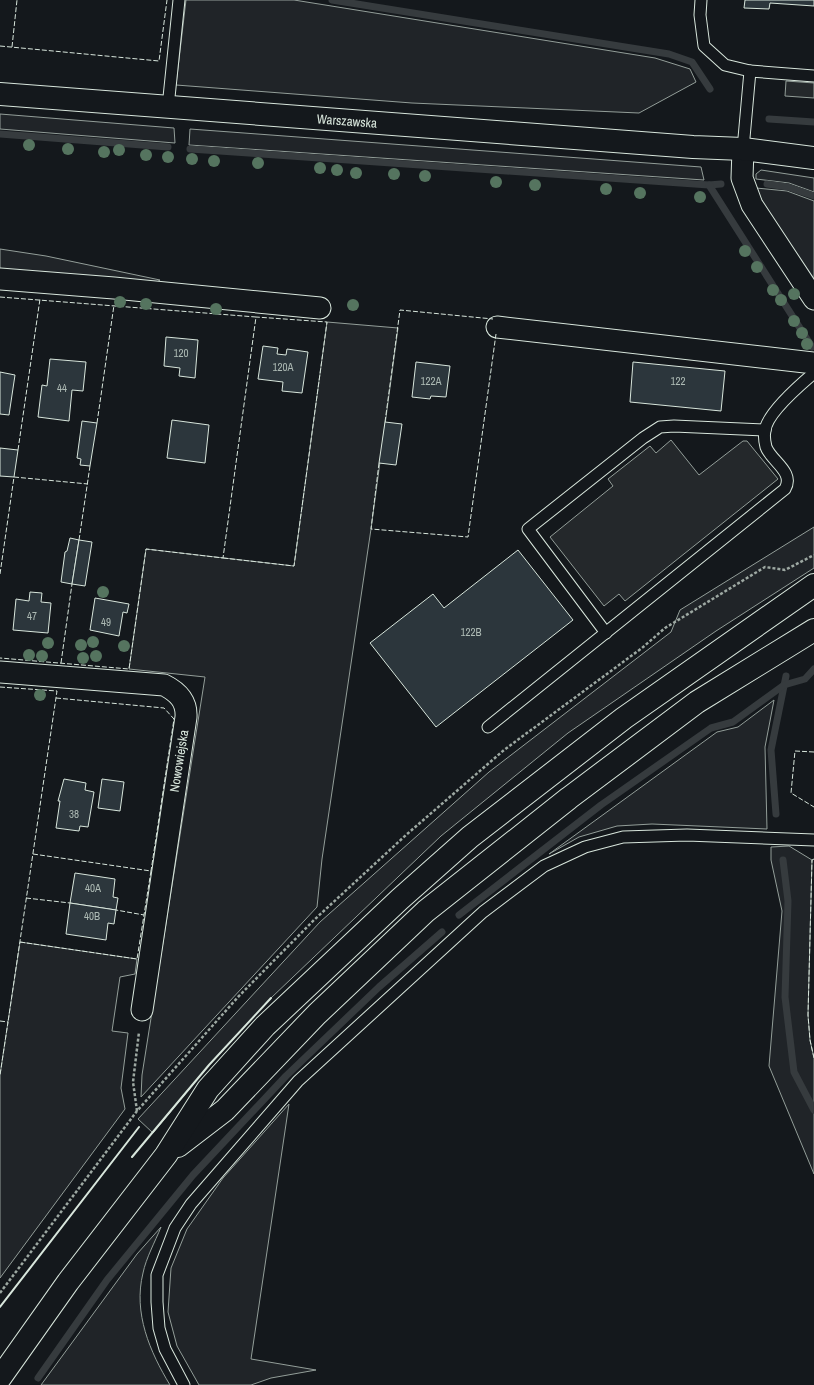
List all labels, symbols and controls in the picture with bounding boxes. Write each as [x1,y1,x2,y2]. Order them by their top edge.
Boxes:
street label: Warszawska [316,110,378,131]
house number: 120 [173,346,189,360]
house number: 120A [272,360,295,374]
house number: 122A [420,374,443,388]
house number: 122 [670,374,686,388]
house number: 44 [57,381,67,395]
house number: 47 [27,609,37,623]
house number: 49 [101,615,111,629]
house number: 122B [460,625,482,639]
street label: Nowowiejska [166,729,192,793]
house number: 38 [69,807,79,821]
house number: 40A [85,881,102,895]
house number: 40B [84,909,100,923]

